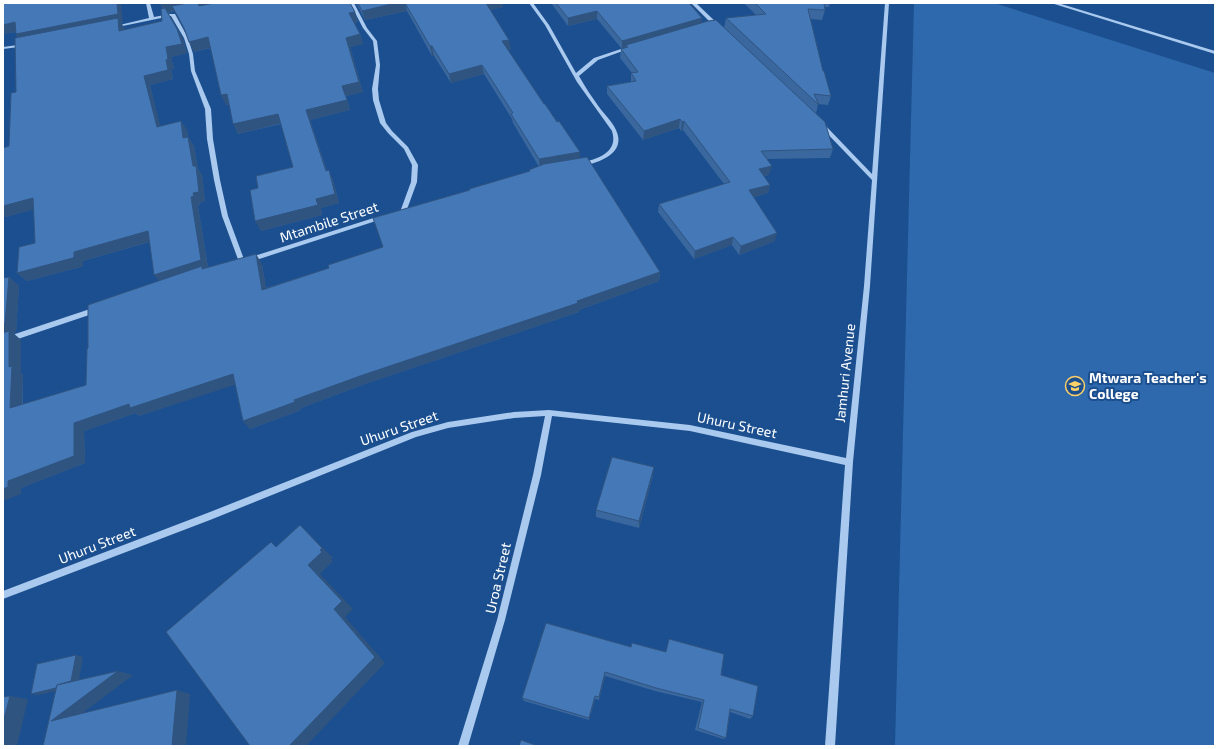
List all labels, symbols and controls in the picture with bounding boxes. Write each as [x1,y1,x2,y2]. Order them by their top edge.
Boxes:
street label: Mtambile Street [277,198,380,245]
street label: Jamhuri Avenue [831,323,858,423]
place label: Mtwara Teacher's College [1089,369,1207,402]
school or university icon: Mtwara Teacher's College [1064,375,1086,397]
street label: Uhuru Street [358,406,440,449]
street label: Uhuru Street [696,408,779,441]
street label: Uhuru Street [56,522,138,567]
street label: Uroa Street [481,541,514,615]

